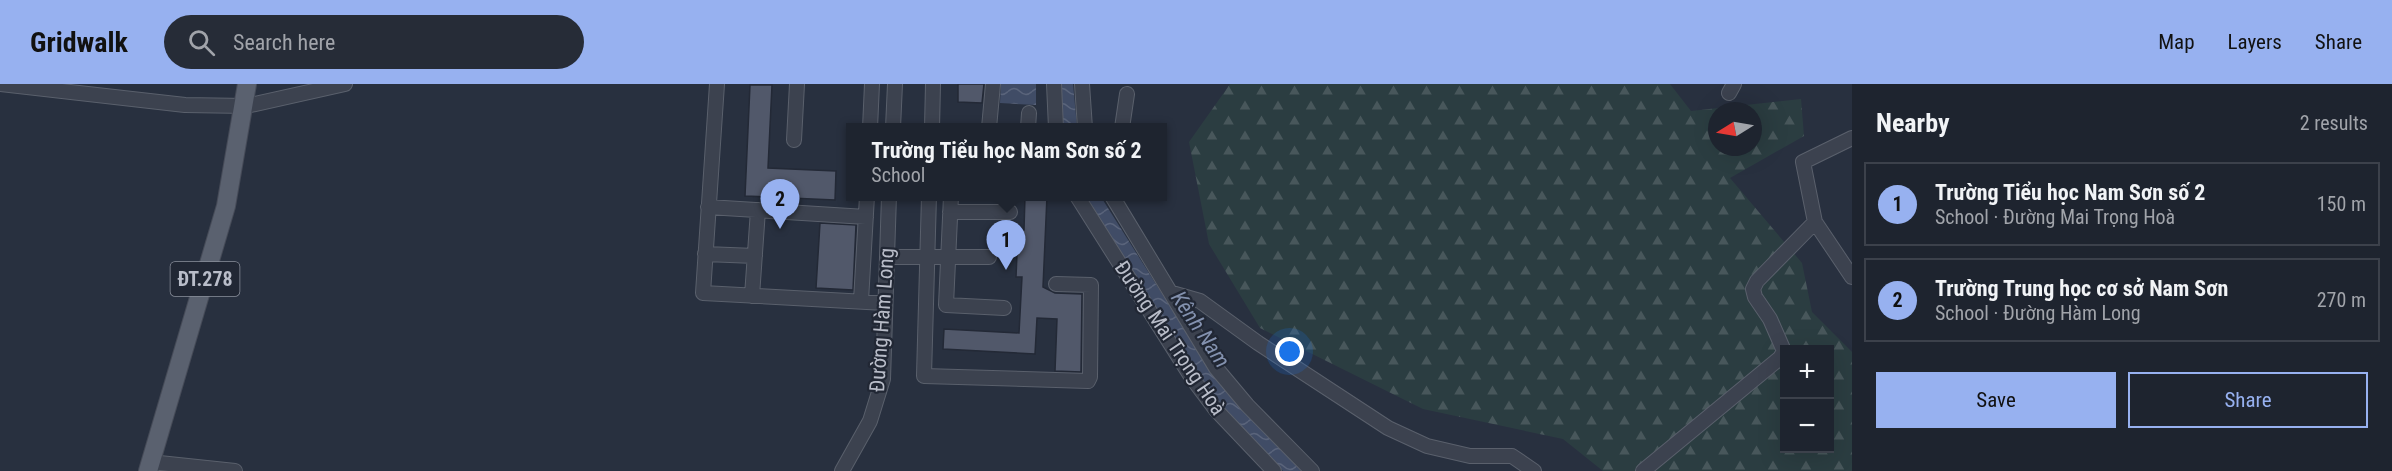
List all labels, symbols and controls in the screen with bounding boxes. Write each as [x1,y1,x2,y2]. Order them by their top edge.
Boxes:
search box [164,15,584,69]
text: Gridwalk [30,26,128,59]
icon: search [185,26,218,59]
text: Search here [233,30,335,55]
text: Map [2158,30,2195,54]
text: Layers [2228,30,2282,54]
text: Share [2315,30,2362,54]
north arrow [1708,102,1762,156]
text: Nearby [1876,108,1950,138]
text: 2 results [2300,111,2368,135]
popup [846,123,1167,201]
text: Trường Tiểu học Nam Sơn số 2 [871,138,1142,163]
text: School [871,163,925,187]
pin: 2 [760,180,800,229]
text: Trường Tiểu học Nam Sơn số 2 [1935,180,2205,205]
text: 1 [1892,192,1903,216]
text: 150 m [2317,192,2366,216]
text: School · Đường Mai Trọng Hoà [1935,205,2175,229]
pin: 1 [986,220,1026,270]
street label: Đường Hàm Long [865,247,899,393]
street label: Đường Mai Trọng Hoà [1110,256,1230,420]
road number: ĐT.278 [170,262,240,296]
text: Trường Trung học cơ sở Nam Sơn [1935,276,2228,301]
water label: Kênh Nam [1166,286,1235,372]
text: 2 [1892,288,1903,312]
text: 270 m [2317,288,2366,312]
text: School · Đường Hàm Long [1935,301,2141,325]
your location [1275,337,1304,366]
map controls [1780,345,1834,453]
button: + [1780,345,1834,399]
button: Save [1876,372,2116,428]
button: Share [2128,372,2368,428]
button: − [1780,399,1834,453]

